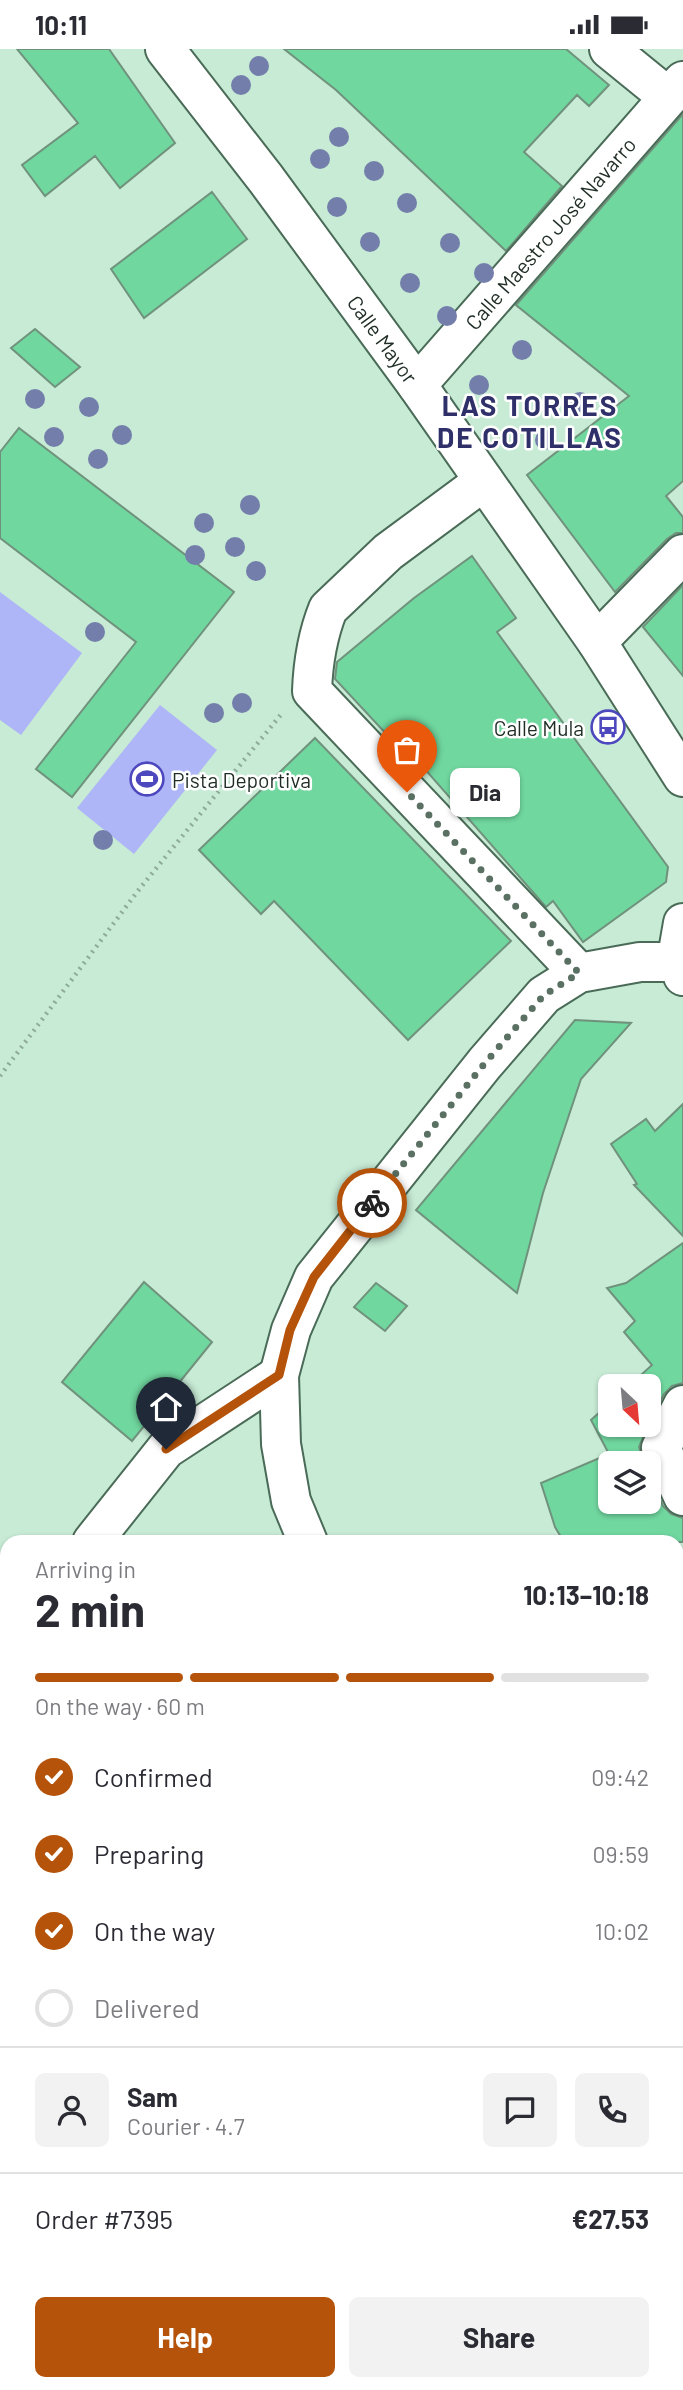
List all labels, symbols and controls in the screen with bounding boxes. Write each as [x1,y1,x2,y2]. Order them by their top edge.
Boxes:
text: 10:11 [35,9,87,40]
street label: Calle Maestro José Navarro [460,132,640,334]
street label: Calle Mayor [343,290,423,388]
district label: LAS TORRES DE COTILLAS [437,388,623,454]
bus stop icon: Calle Mula [589,708,627,746]
place label: Calle Mula [494,715,584,740]
pin [377,720,437,792]
icon: bag [388,731,426,769]
sports icon: Pista Deportiva [128,760,166,798]
place label: Pista Deportiva [172,767,311,792]
callout: Dia [449,767,519,817]
text: Dia [469,778,501,806]
courier [337,1168,407,1238]
icon: bike [353,1184,391,1222]
north arrow [598,1374,662,1437]
map controls [598,1374,661,1514]
pin [136,1377,196,1449]
icon: home [147,1388,185,1426]
button: layers [598,1451,661,1514]
text: Arriving in [35,1555,136,1583]
text: 10:13–10:18 [523,1579,649,1610]
text: 2 min [35,1581,145,1636]
text: On the way · 60 m [35,1692,205,1720]
icon: check [35,1758,73,1796]
text: Confirmed [94,1761,213,1792]
text: 09:42 [591,1763,649,1791]
icon: check [35,1835,73,1873]
text: Preparing [94,1838,204,1869]
text: 09:59 [592,1840,649,1868]
icon: check [35,1912,73,1950]
text: On the way [94,1915,215,1946]
text: 10:02 [595,1917,649,1945]
text: Delivered [94,1992,200,2023]
button: person [35,2073,109,2147]
button: chat [483,2073,557,2147]
button: phone [575,2073,649,2147]
text: Sam [127,2081,178,2112]
text: Courier · 4.7 [127,2112,245,2140]
text: Order #7395 [35,2203,173,2234]
text: €27.53 [572,2203,649,2234]
button: Help [35,2297,335,2377]
button: Share [349,2297,649,2377]

